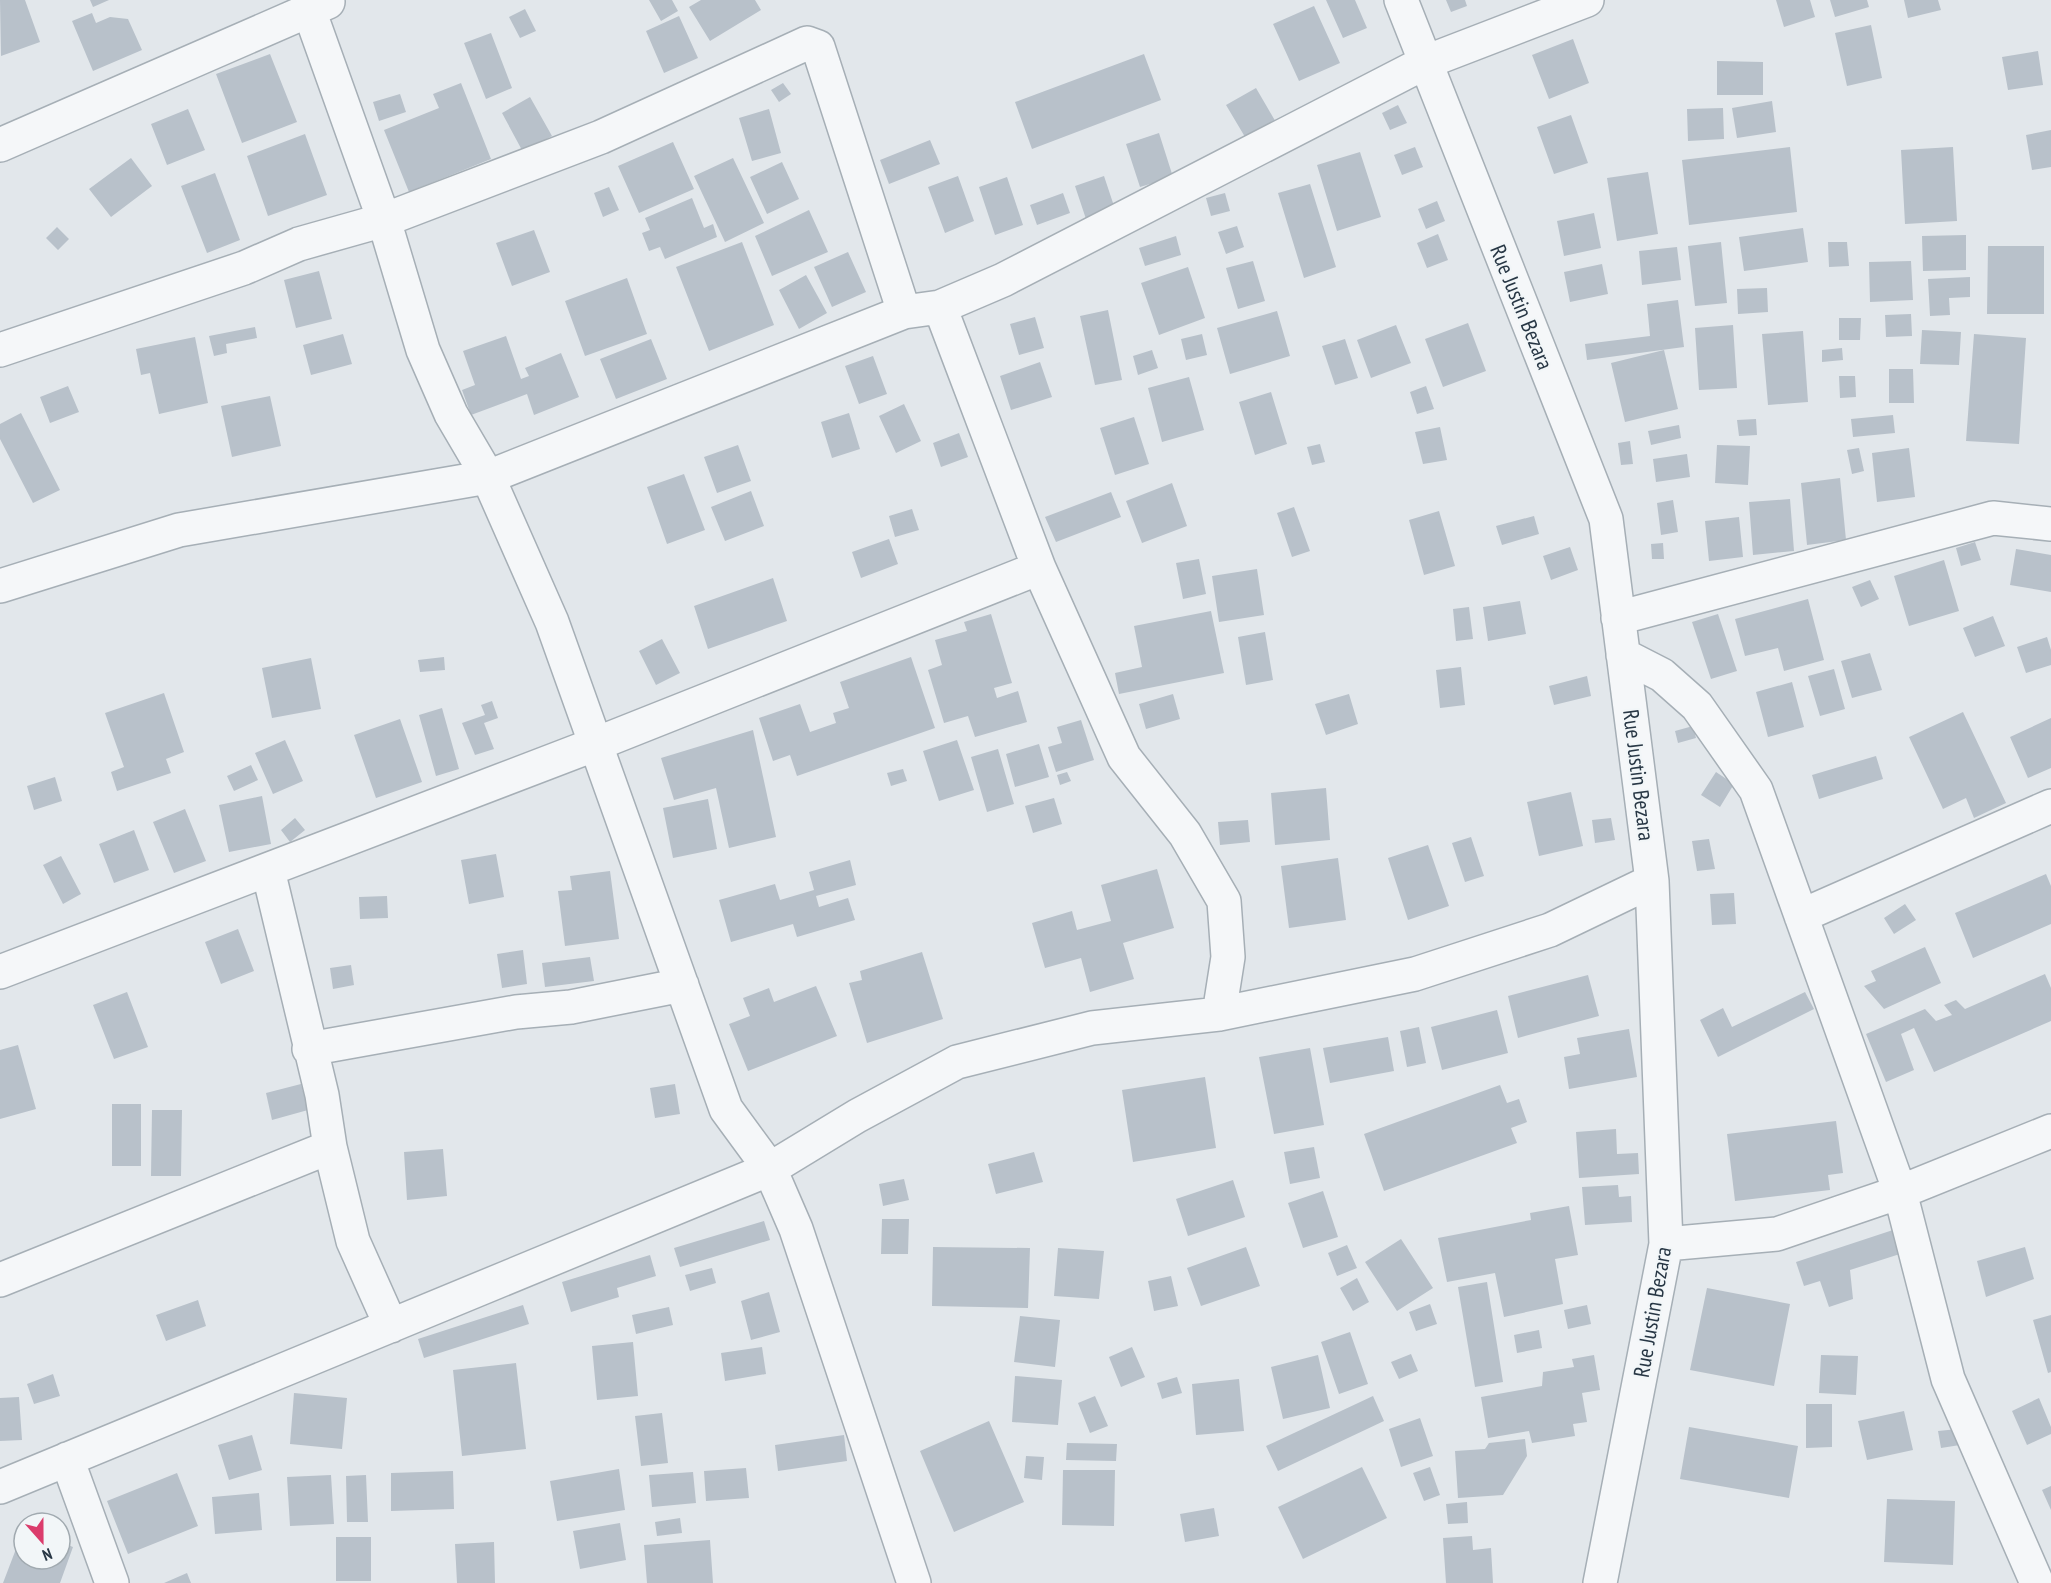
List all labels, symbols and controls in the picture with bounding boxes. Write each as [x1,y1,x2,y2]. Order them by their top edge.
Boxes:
street label: Rue Justin Bezara [1484,241,1560,373]
street label: Rue Justin Bezara [1617,708,1661,842]
street label: Rue Justin Bezara [1627,1245,1677,1379]
north arrow [12,1511,72,1571]
text: N [40,1544,55,1566]

